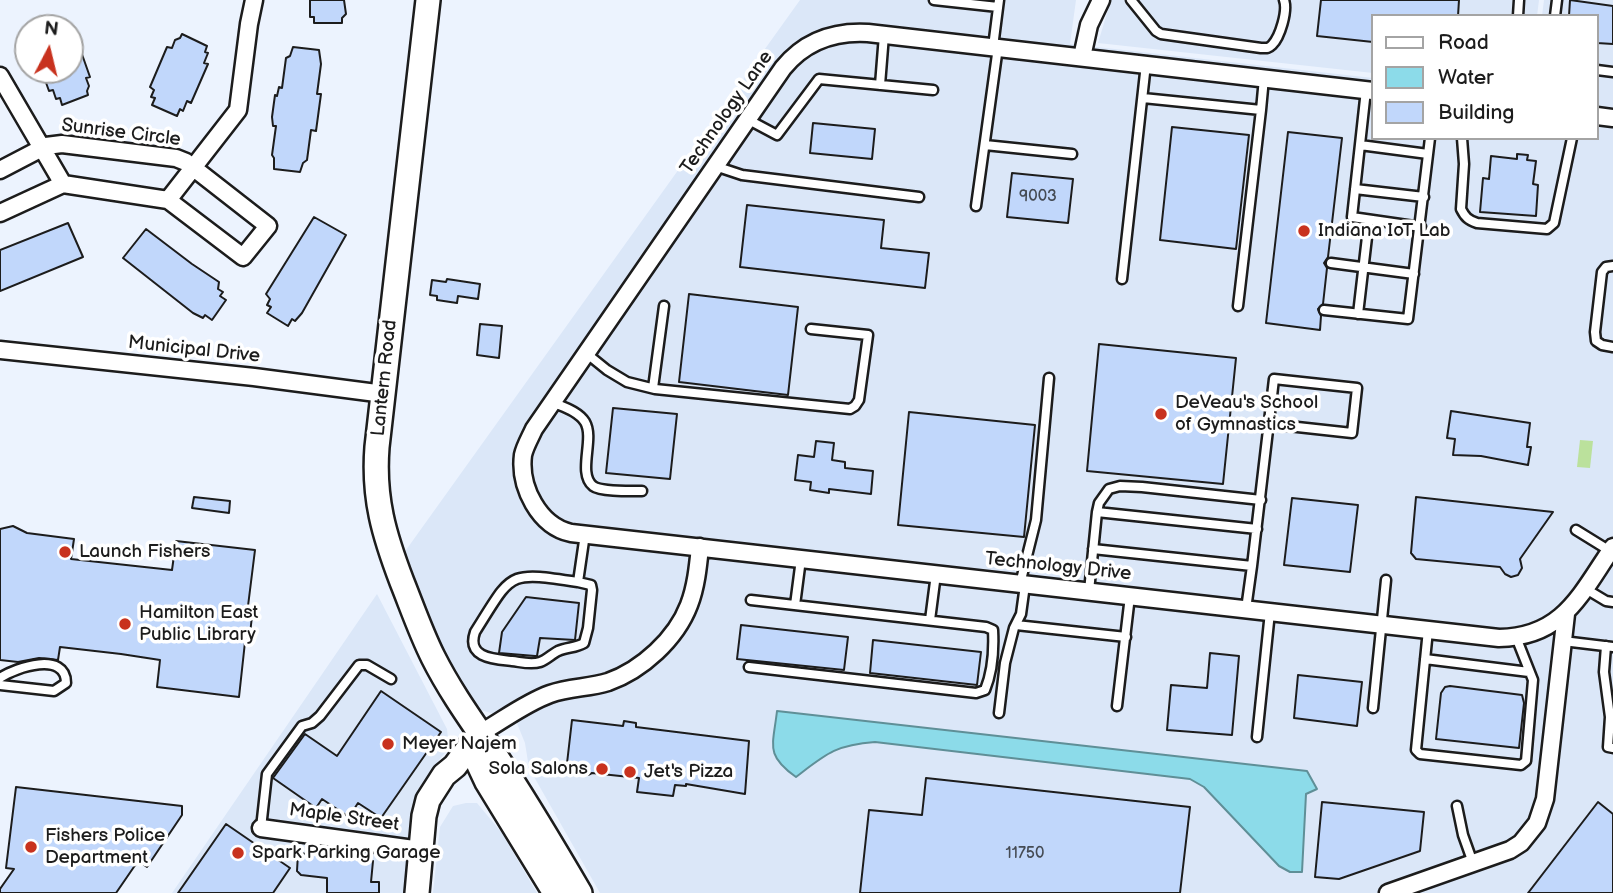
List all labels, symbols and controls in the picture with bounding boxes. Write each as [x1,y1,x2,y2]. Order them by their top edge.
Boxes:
north arrow [14,14,84,84]
legend [1372,14,1599,140]
text: N [43,17,60,42]
text: Road [1438,30,1489,55]
street label: Technology Lane [676,47,778,179]
text: Water [1438,65,1494,90]
text: Building [1438,100,1514,125]
street label: Sunrise Circle [60,114,182,152]
house number: 9003 [1019,187,1057,207]
place label: Indiana IoT Lab [1318,220,1450,242]
marker: Indiana IoT Lab [1296,223,1312,239]
street label: Lantern Road [368,319,402,437]
street label: Municipal Drive [127,332,261,368]
place label: DeVeau's School of Gymnastics [1175,392,1318,436]
marker: DeVeau's School of Gymnastics [1153,406,1169,422]
place label: Launch Fishers [79,541,210,563]
marker: Launch Fishers [57,544,73,560]
street label: Technology Drive [984,548,1132,586]
place label: Hamilton East Public Library [139,602,258,646]
marker: Hamilton East Public Library [117,616,133,632]
place label: Meyer Najem [402,733,517,755]
marker: Meyer Najem [380,736,396,752]
place label: Sola Salons [488,758,588,780]
marker: Sola Salons [594,761,610,777]
place label: Jet's Pizza [644,761,733,783]
marker: Jet's Pizza [622,764,638,780]
street label: Maple Street [288,799,400,837]
place label: Fishers Police Department [45,825,165,869]
marker: Fishers Police Department [23,839,39,855]
place label: Spark Parking Garage [252,842,440,864]
house number: 11750 [1006,844,1044,864]
marker: Spark Parking Garage [230,845,246,861]

